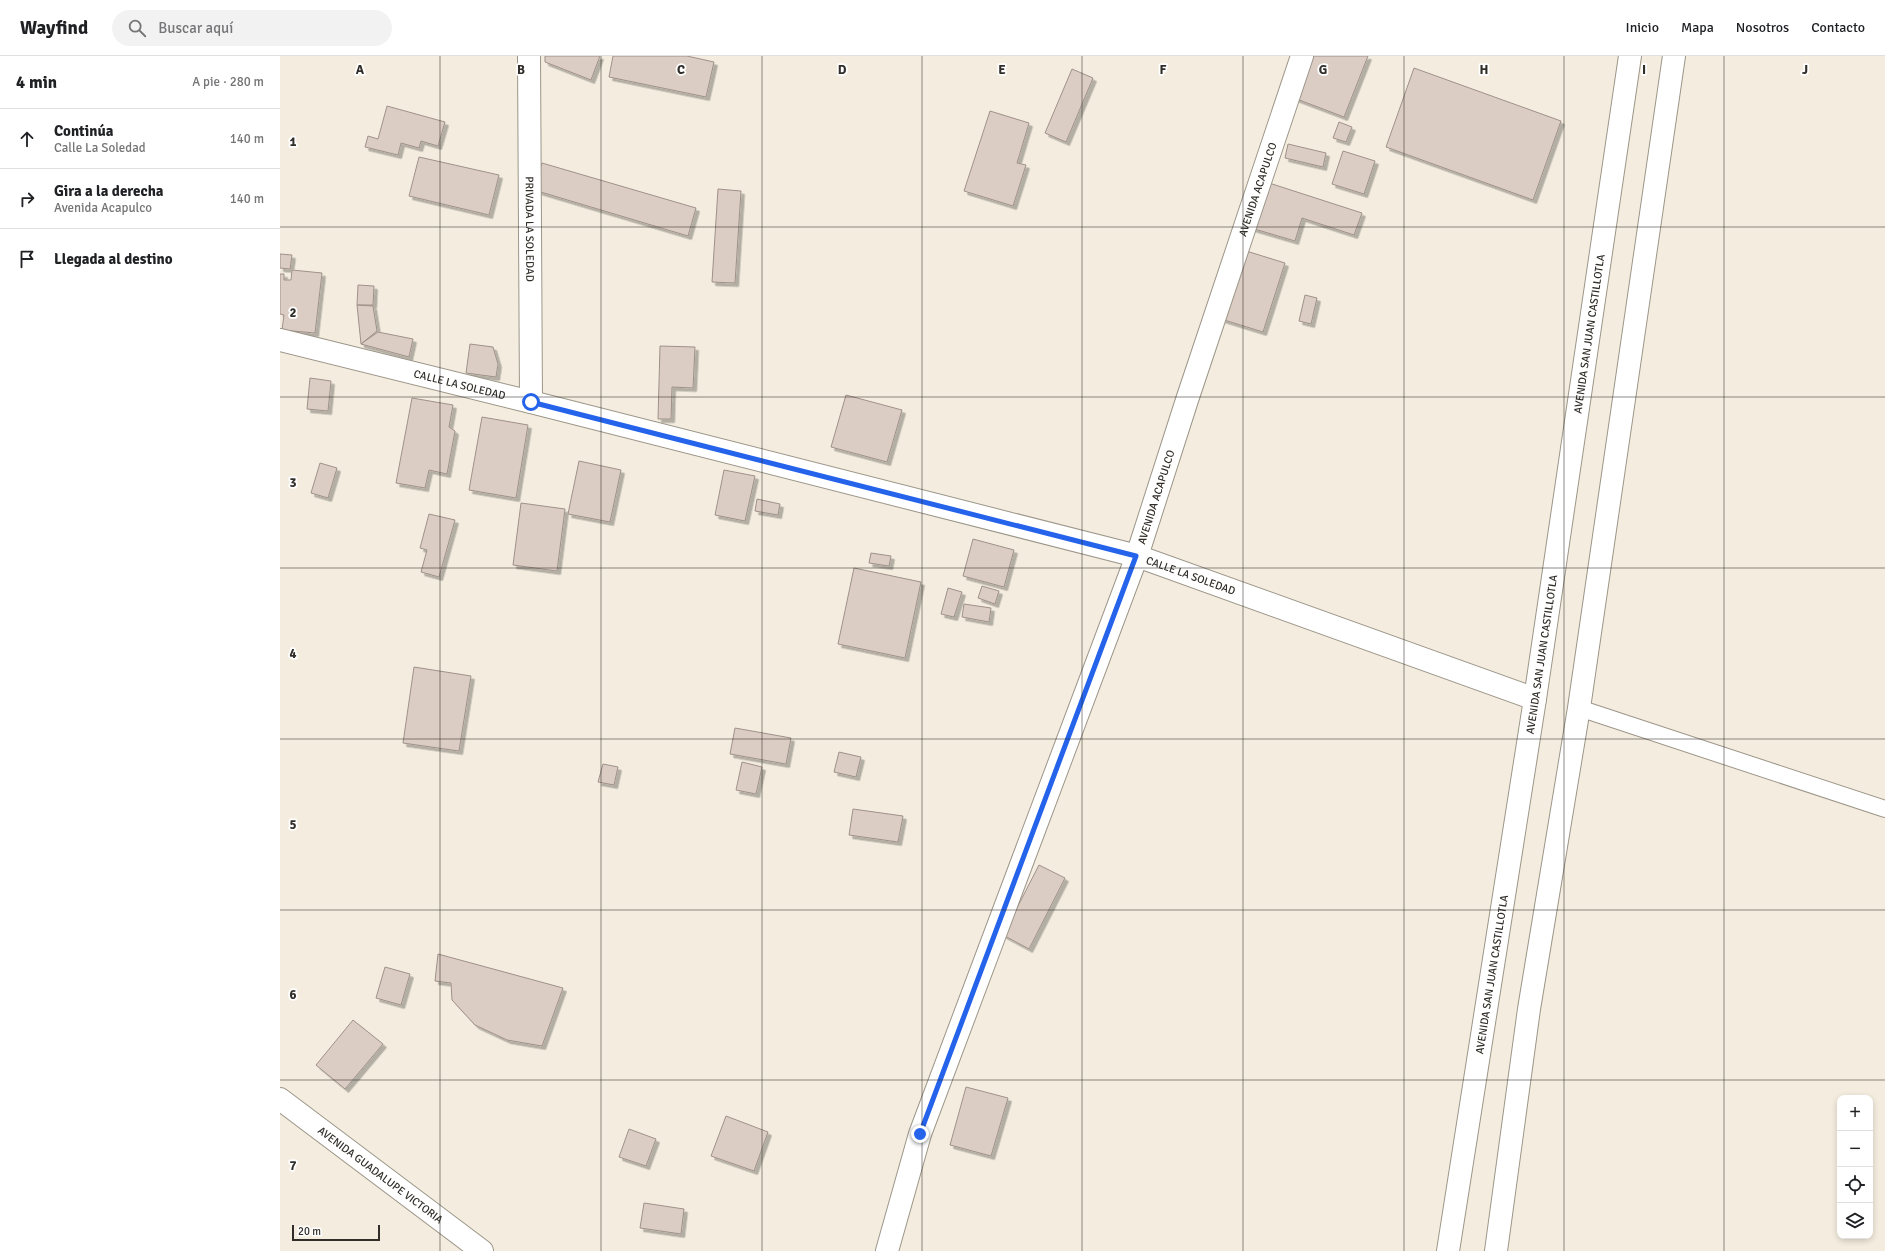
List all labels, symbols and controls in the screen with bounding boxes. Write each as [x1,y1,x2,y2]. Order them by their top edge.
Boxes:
search box [112,10,392,46]
text: Wayfind [20,16,88,40]
icon: search [126,17,148,39]
text: Buscar aquí [158,19,233,37]
text: Inicio [1626,19,1659,36]
text: Mapa [1681,19,1714,36]
text: Nosotros [1736,19,1789,36]
text: Contacto [1811,19,1865,36]
text: A [356,62,365,78]
text: B [517,62,525,78]
text: C [677,62,685,78]
text: D [838,62,847,78]
text: E [998,62,1006,78]
text: F [1160,62,1167,78]
text: G [1319,62,1327,78]
text: H [1480,62,1488,78]
text: I [1642,62,1646,78]
text: J [1802,62,1808,78]
text: 4 min [16,72,57,93]
text: A pie · 280 m [192,74,264,90]
text: Continúa [54,122,113,140]
icon: ahead [16,128,38,150]
text: 140 m [230,131,264,147]
text: 1 [289,134,297,150]
text: Calle La Soledad [54,140,146,156]
street label: AVENIDA ACAPULCO [1236,141,1280,238]
street label: PRIVADA LA SOLEDAD [523,176,536,282]
text: Gira a la derecha [54,182,164,200]
icon: right [16,188,38,210]
text: 140 m [230,191,264,207]
text: Avenida Acapulco [54,200,152,216]
icon: arrive [16,248,38,270]
text: Llegada al destino [54,250,173,268]
street label: AVENIDA SAN JUAN CASTILLOTLA [1571,253,1608,414]
text: 2 [289,305,297,321]
street label: CALLE LA SOLEDAD [412,367,507,402]
route start [522,393,540,411]
street label: AVENIDA ACAPULCO [1135,448,1178,546]
text: 3 [289,475,297,491]
street label: CALLE LA SOLEDAD [1144,554,1237,598]
street label: AVENIDA SAN JUAN CASTILLOTLA [1524,574,1560,735]
text: 4 [289,646,297,662]
text: 5 [289,817,297,833]
street label: AVENIDA SAN JUAN CASTILLOTLA [1473,894,1511,1055]
text: 6 [289,987,297,1003]
map controls [1837,1095,1873,1239]
button: + [1837,1095,1873,1131]
street label: AVENIDA GUADALUPE VICTORIA [315,1124,446,1227]
route end [911,1125,929,1143]
button: − [1837,1131,1873,1167]
text: 7 [289,1158,297,1174]
button: locate [1837,1167,1873,1203]
button: layers [1837,1203,1873,1239]
scale bar [292,1223,380,1242]
text: 20 m [298,1225,321,1238]

